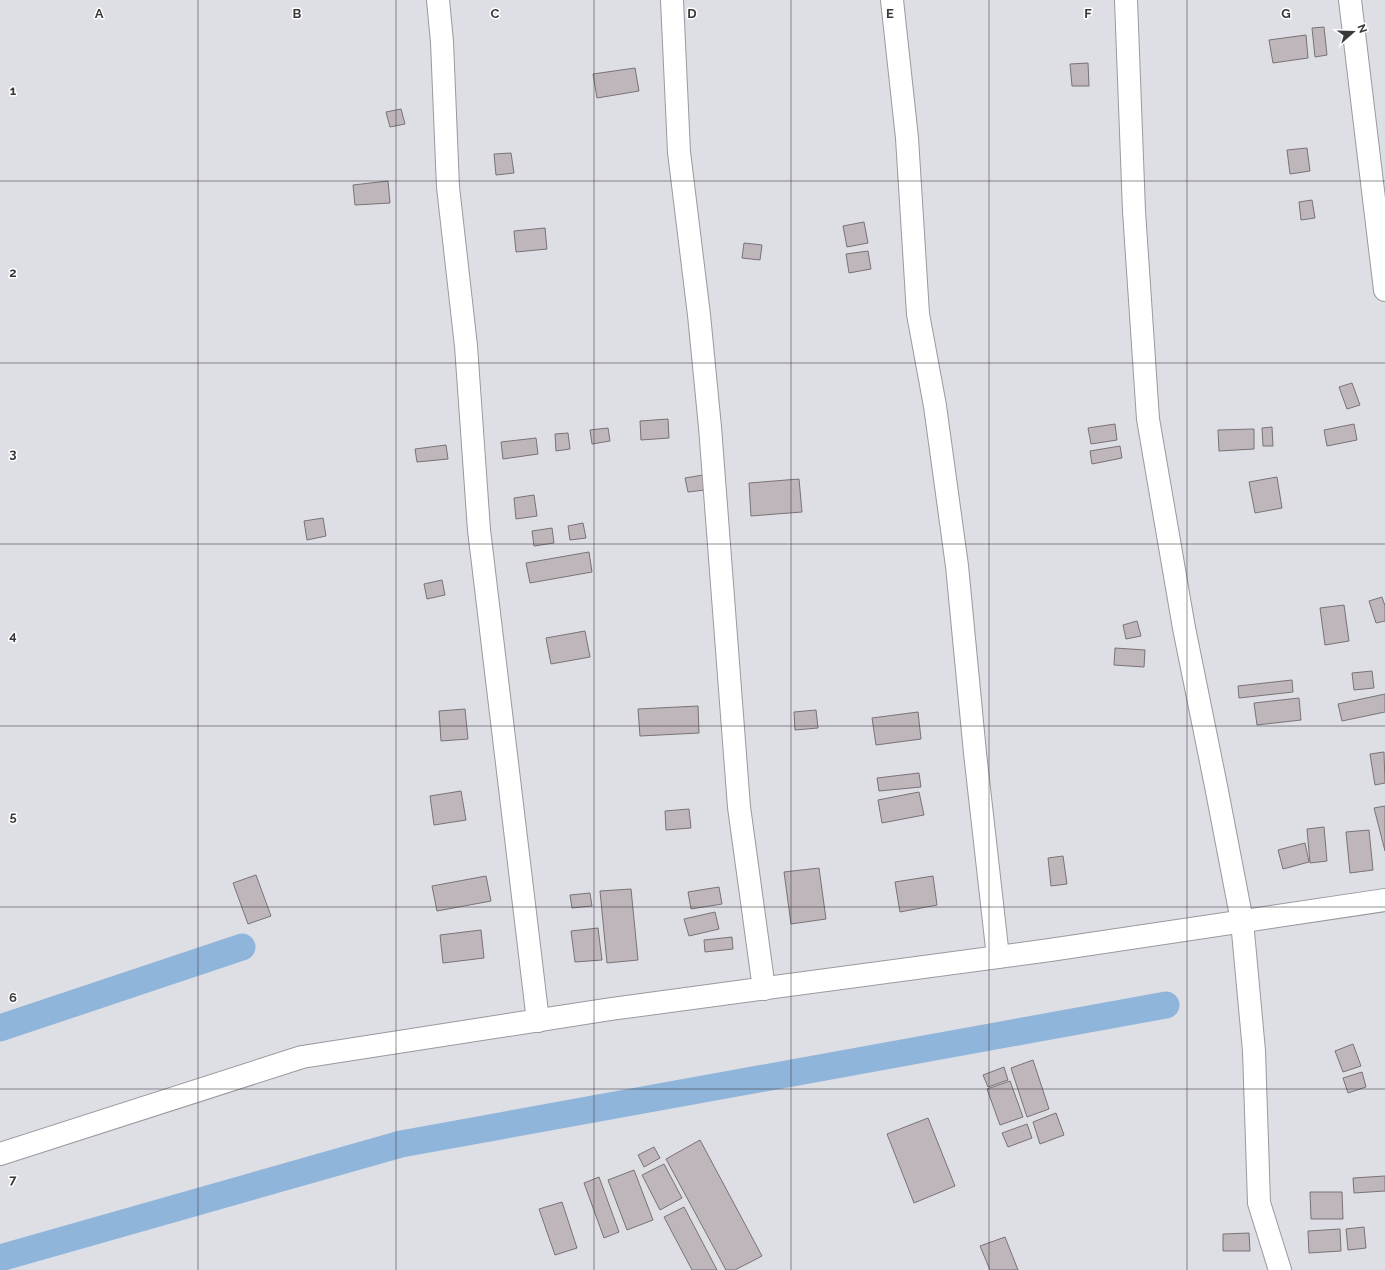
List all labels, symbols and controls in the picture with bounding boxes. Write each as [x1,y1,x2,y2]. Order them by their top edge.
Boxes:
text: A [95,6,104,21]
text: B [293,6,302,21]
text: C [491,6,500,21]
text: D [687,6,697,21]
text: E [886,6,894,21]
text: F [1084,6,1092,21]
text: G [1281,6,1291,21]
north arrow [1333,12,1373,52]
text: N [1354,23,1369,35]
text: 1 [10,83,17,98]
text: 2 [9,265,17,280]
text: 3 [9,446,17,461]
text: 4 [9,628,17,643]
text: 5 [9,809,17,824]
text: 6 [9,990,17,1005]
text: 7 [9,1172,17,1187]

